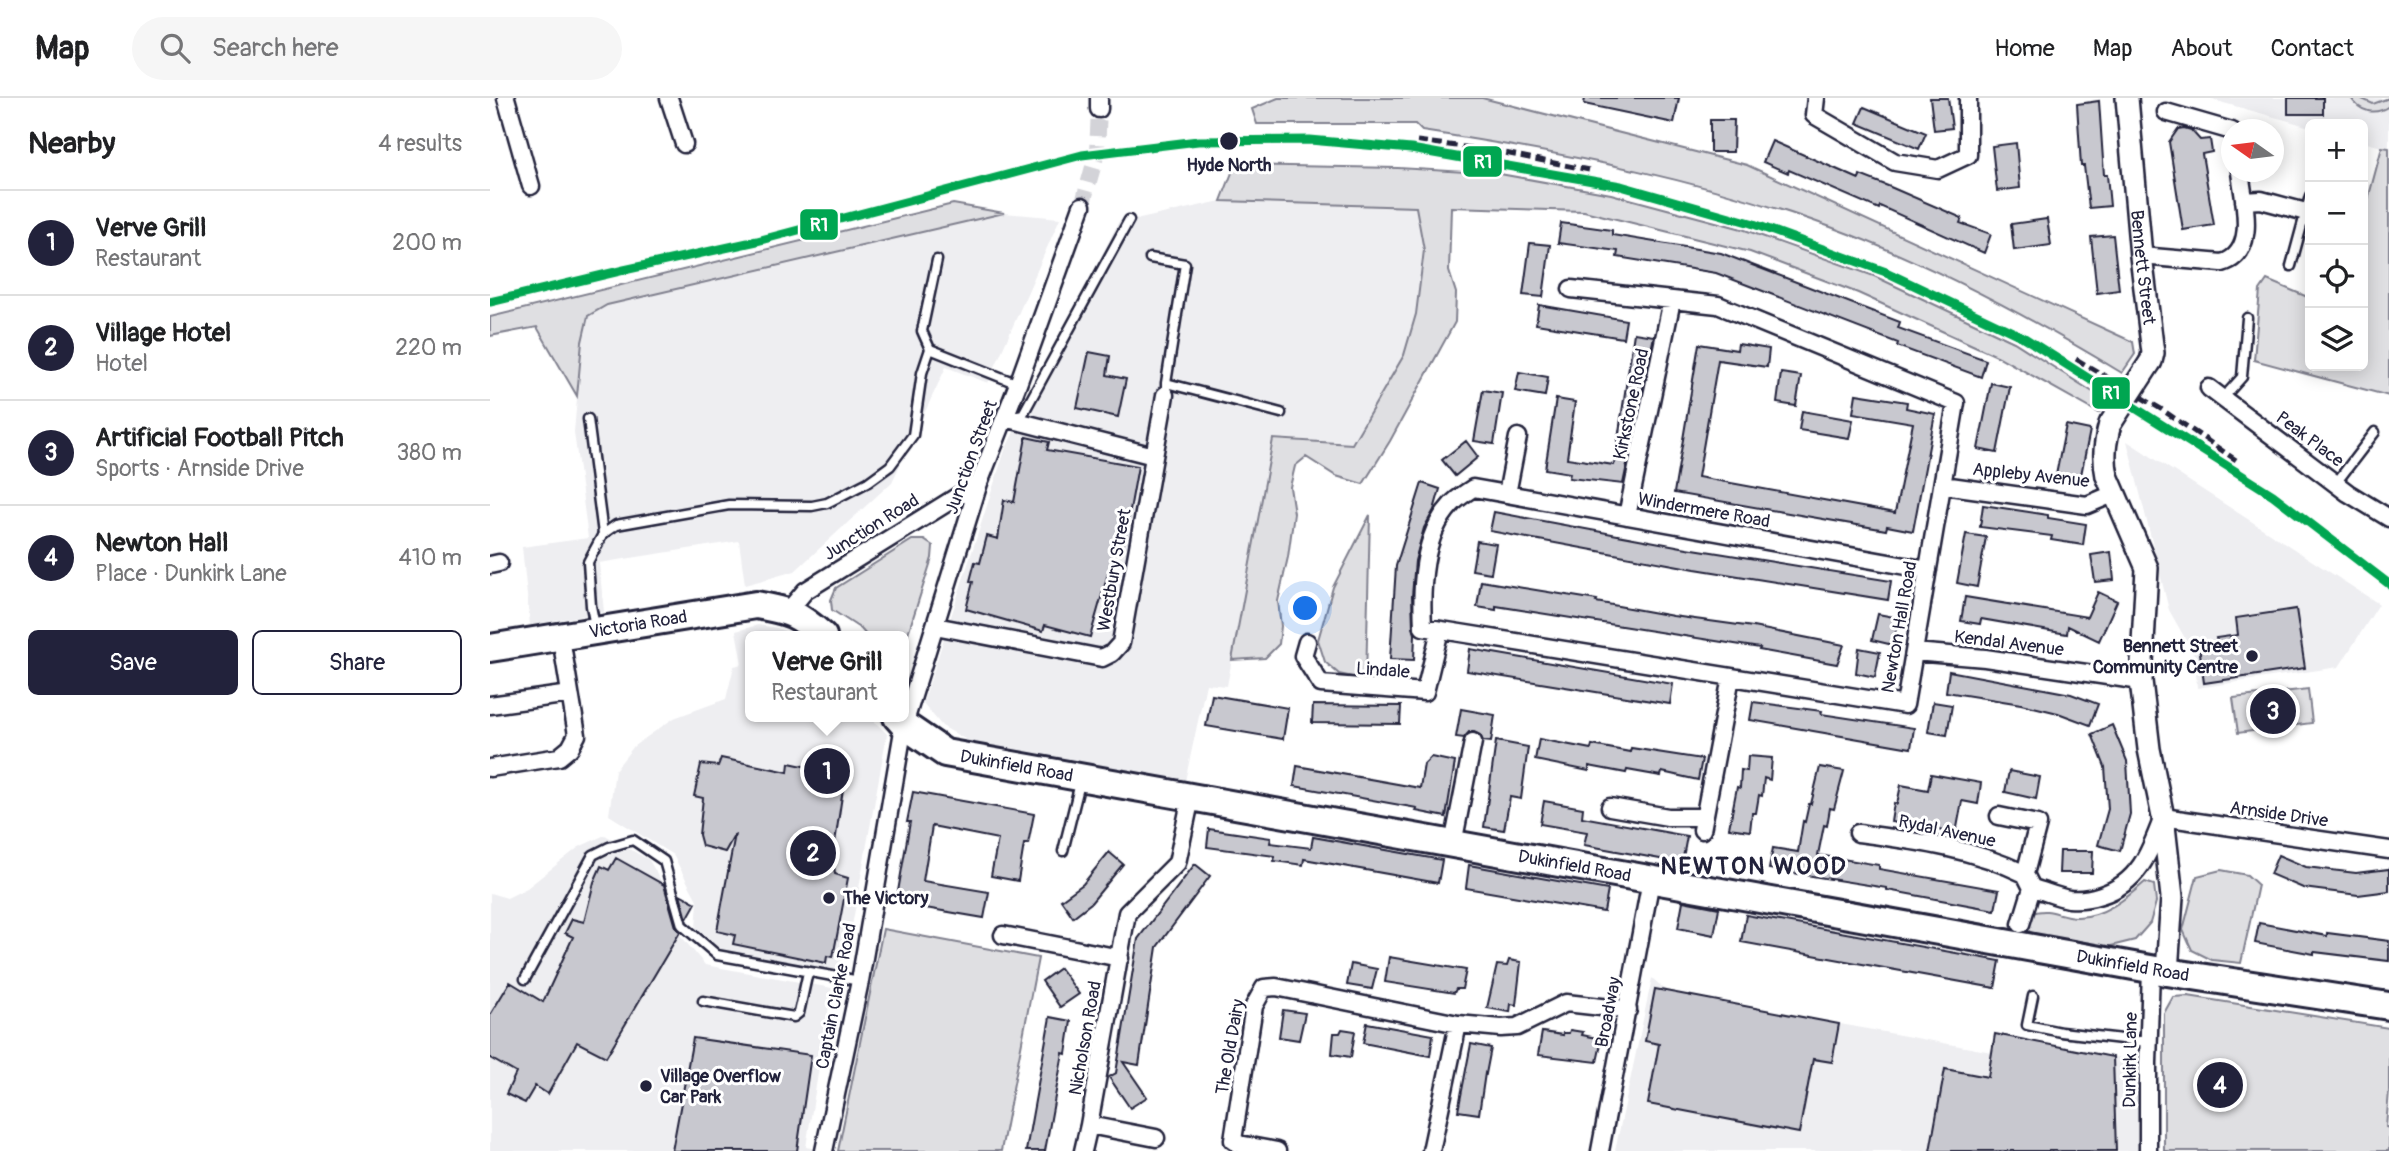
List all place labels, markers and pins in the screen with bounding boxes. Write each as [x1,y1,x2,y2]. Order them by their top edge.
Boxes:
marker: Hyde North [1218,130,1240,152]
place label: Hyde North [1187,154,1272,177]
place label: Bennett Street Community Centre [2093,635,2239,679]
marker: Bennett Street Community Centre [2244,648,2260,664]
pin: 3 [2250,685,2296,737]
pin: 1 [804,745,850,797]
pin: 2 [790,827,836,879]
place label: The Victory [842,887,929,910]
marker: The Victory [821,890,837,906]
pin: 4 [2197,1059,2243,1111]
place label: Village Overflow Car Park [660,1065,782,1109]
marker: Village Overflow Car Park [638,1078,654,1094]

